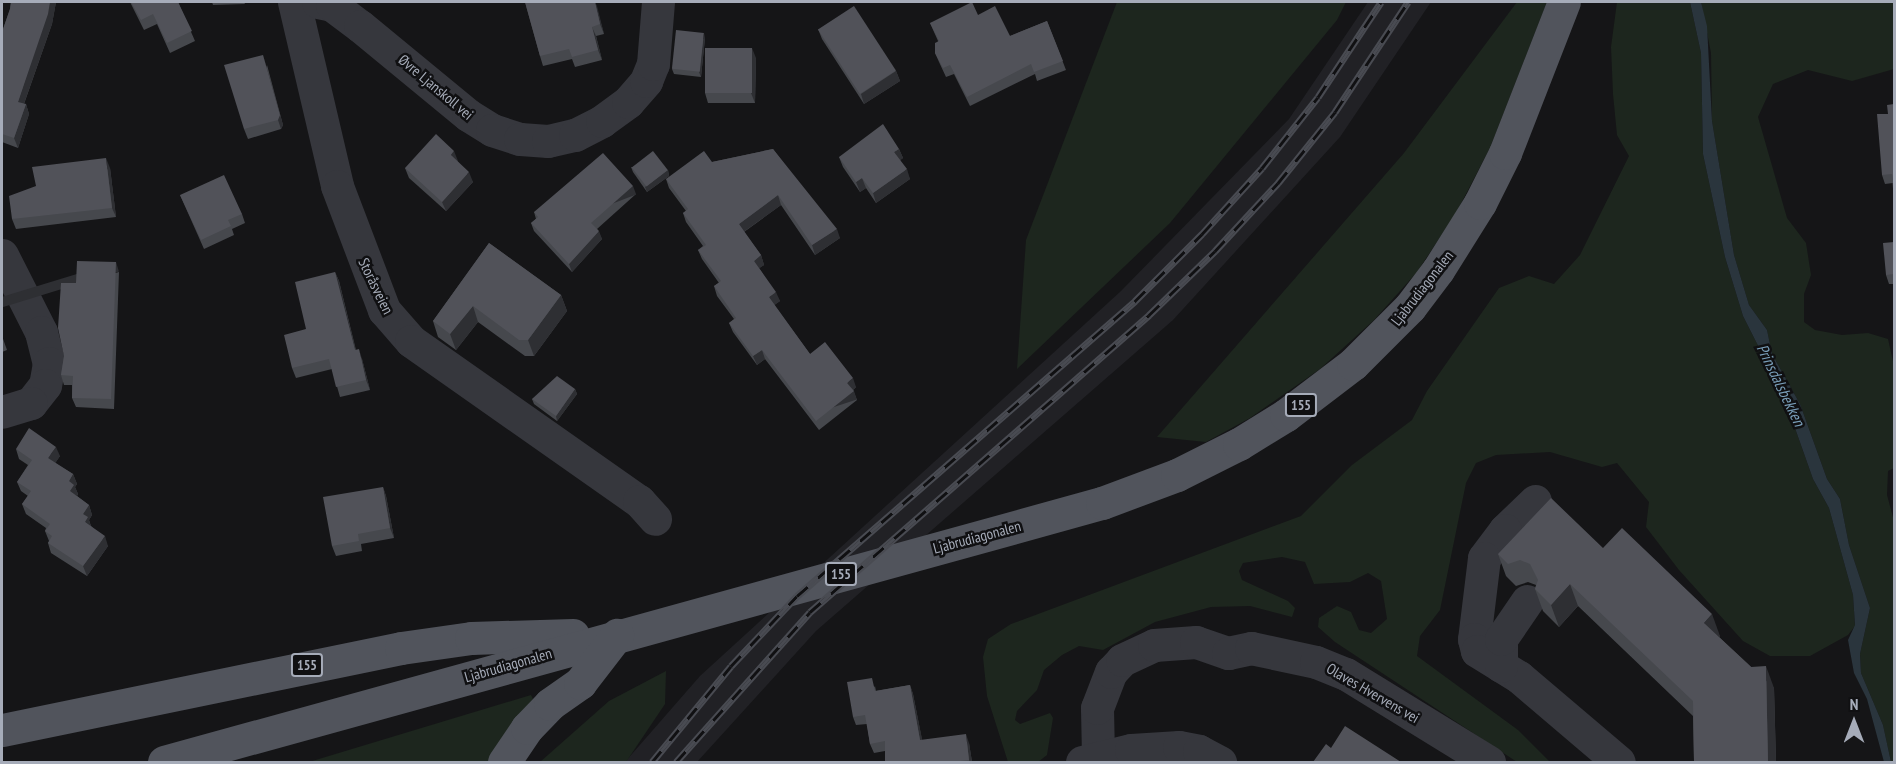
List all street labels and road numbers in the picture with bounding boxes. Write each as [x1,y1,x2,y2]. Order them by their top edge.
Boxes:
street label: Øvre Ljanskoll vei [395,51,477,123]
street label: Ljabrudiagonalen [1387,247,1457,329]
street label: Storåsveien [355,255,397,317]
road number: 155 [1284,394,1318,416]
street label: Ljabrudiagonalen [931,517,1023,557]
road number: 155 [824,563,858,585]
street label: Ljabrudiagonalen [462,644,554,686]
road number: 155 [290,654,324,676]
street label: Olaves Hvervens vei [1323,659,1423,727]

